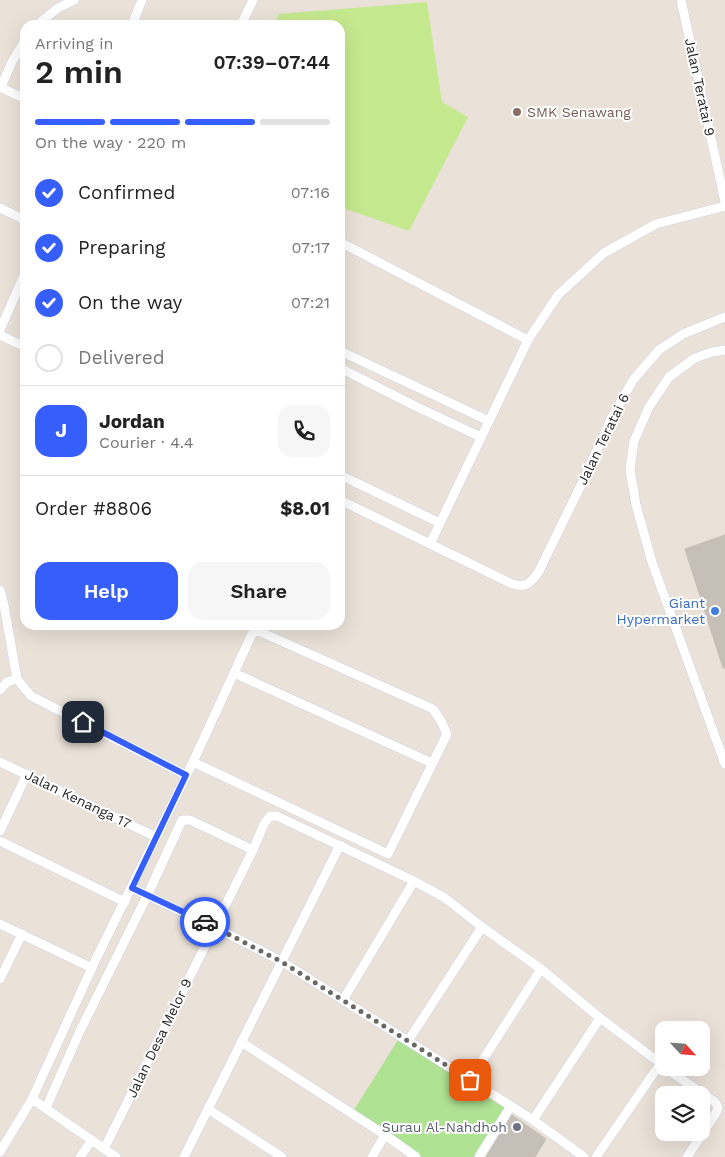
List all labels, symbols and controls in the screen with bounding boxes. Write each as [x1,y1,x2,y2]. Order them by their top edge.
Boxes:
text: Arriving in [35,34,113,53]
street label: Jalan Teratai 9 [682,36,718,138]
text: 07:39–07:44 [213,51,330,74]
text: 2 min [35,53,123,91]
place label: SMK Senawang [527,104,631,120]
marker: SMK Senawang [511,106,523,118]
text: On the way · 220 m [35,133,186,152]
icon: check [35,179,63,207]
text: Confirmed [78,181,175,204]
text: 07:16 [291,183,330,202]
icon: check [35,234,63,262]
text: Preparing [78,236,165,259]
text: 07:17 [291,238,330,257]
icon: check [35,289,63,317]
text: On the way [78,291,182,314]
text: 07:21 [291,293,330,312]
text: Delivered [78,346,165,369]
street label: Jalan Teratai 6 [574,391,632,487]
button: phone [278,405,330,457]
text: Jordan [99,410,165,433]
text: J [55,419,67,442]
text: Courier · 4.4 [99,433,194,452]
text: Order #8806 [35,497,152,520]
text: $8.01 [280,497,330,520]
button: Help [35,562,178,620]
button: Share [188,562,330,620]
place label: Giant Hypermarket [617,595,705,627]
marker: Giant Hypermarket [709,605,721,617]
pin [62,701,104,743]
icon: home [69,708,97,736]
street label: Jalan Kenanga 17 [22,766,134,832]
courier [180,897,230,947]
icon: car [191,908,219,936]
street label: Jalan Desa Melor 9 [123,976,195,1100]
north arrow [655,1021,710,1076]
map controls [655,1021,710,1141]
pin [449,1059,491,1101]
icon: bag [456,1066,484,1094]
button: layers [655,1086,710,1141]
place label: Surau Al-Nahdhoh [382,1119,507,1135]
marker: Surau Al-Nahdhoh [511,1121,523,1133]

